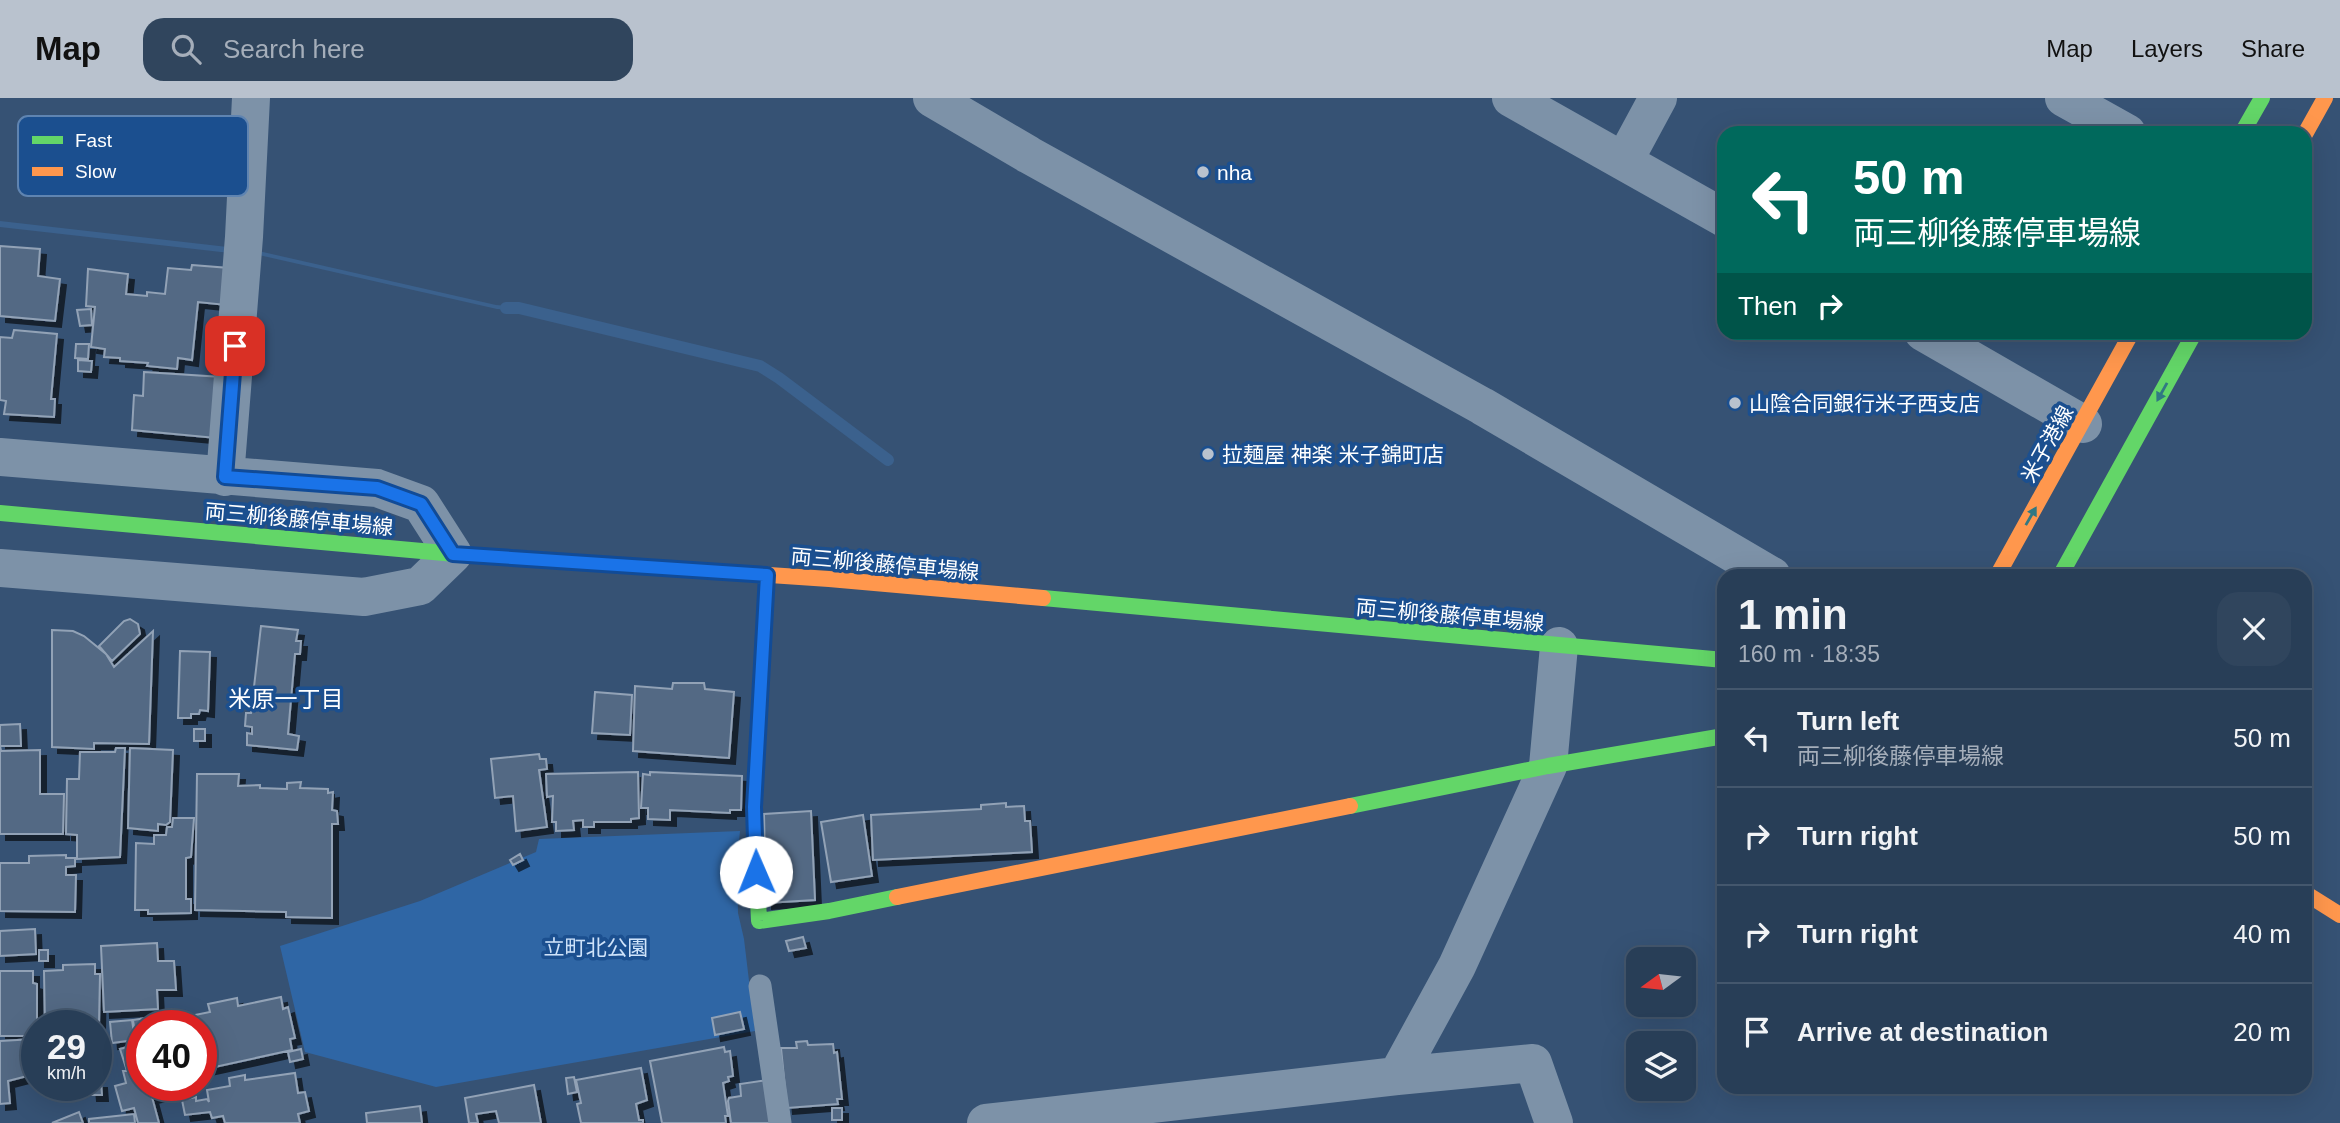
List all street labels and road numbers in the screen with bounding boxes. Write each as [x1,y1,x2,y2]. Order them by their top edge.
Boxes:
street label: 米子港線 [2017,402,2077,486]
street label: 両三柳後藤停車場線 [204,499,394,539]
street label: 両三柳後藤停車場線 [790,544,980,584]
street label: 両三柳後藤停車場線 [1355,595,1545,635]

